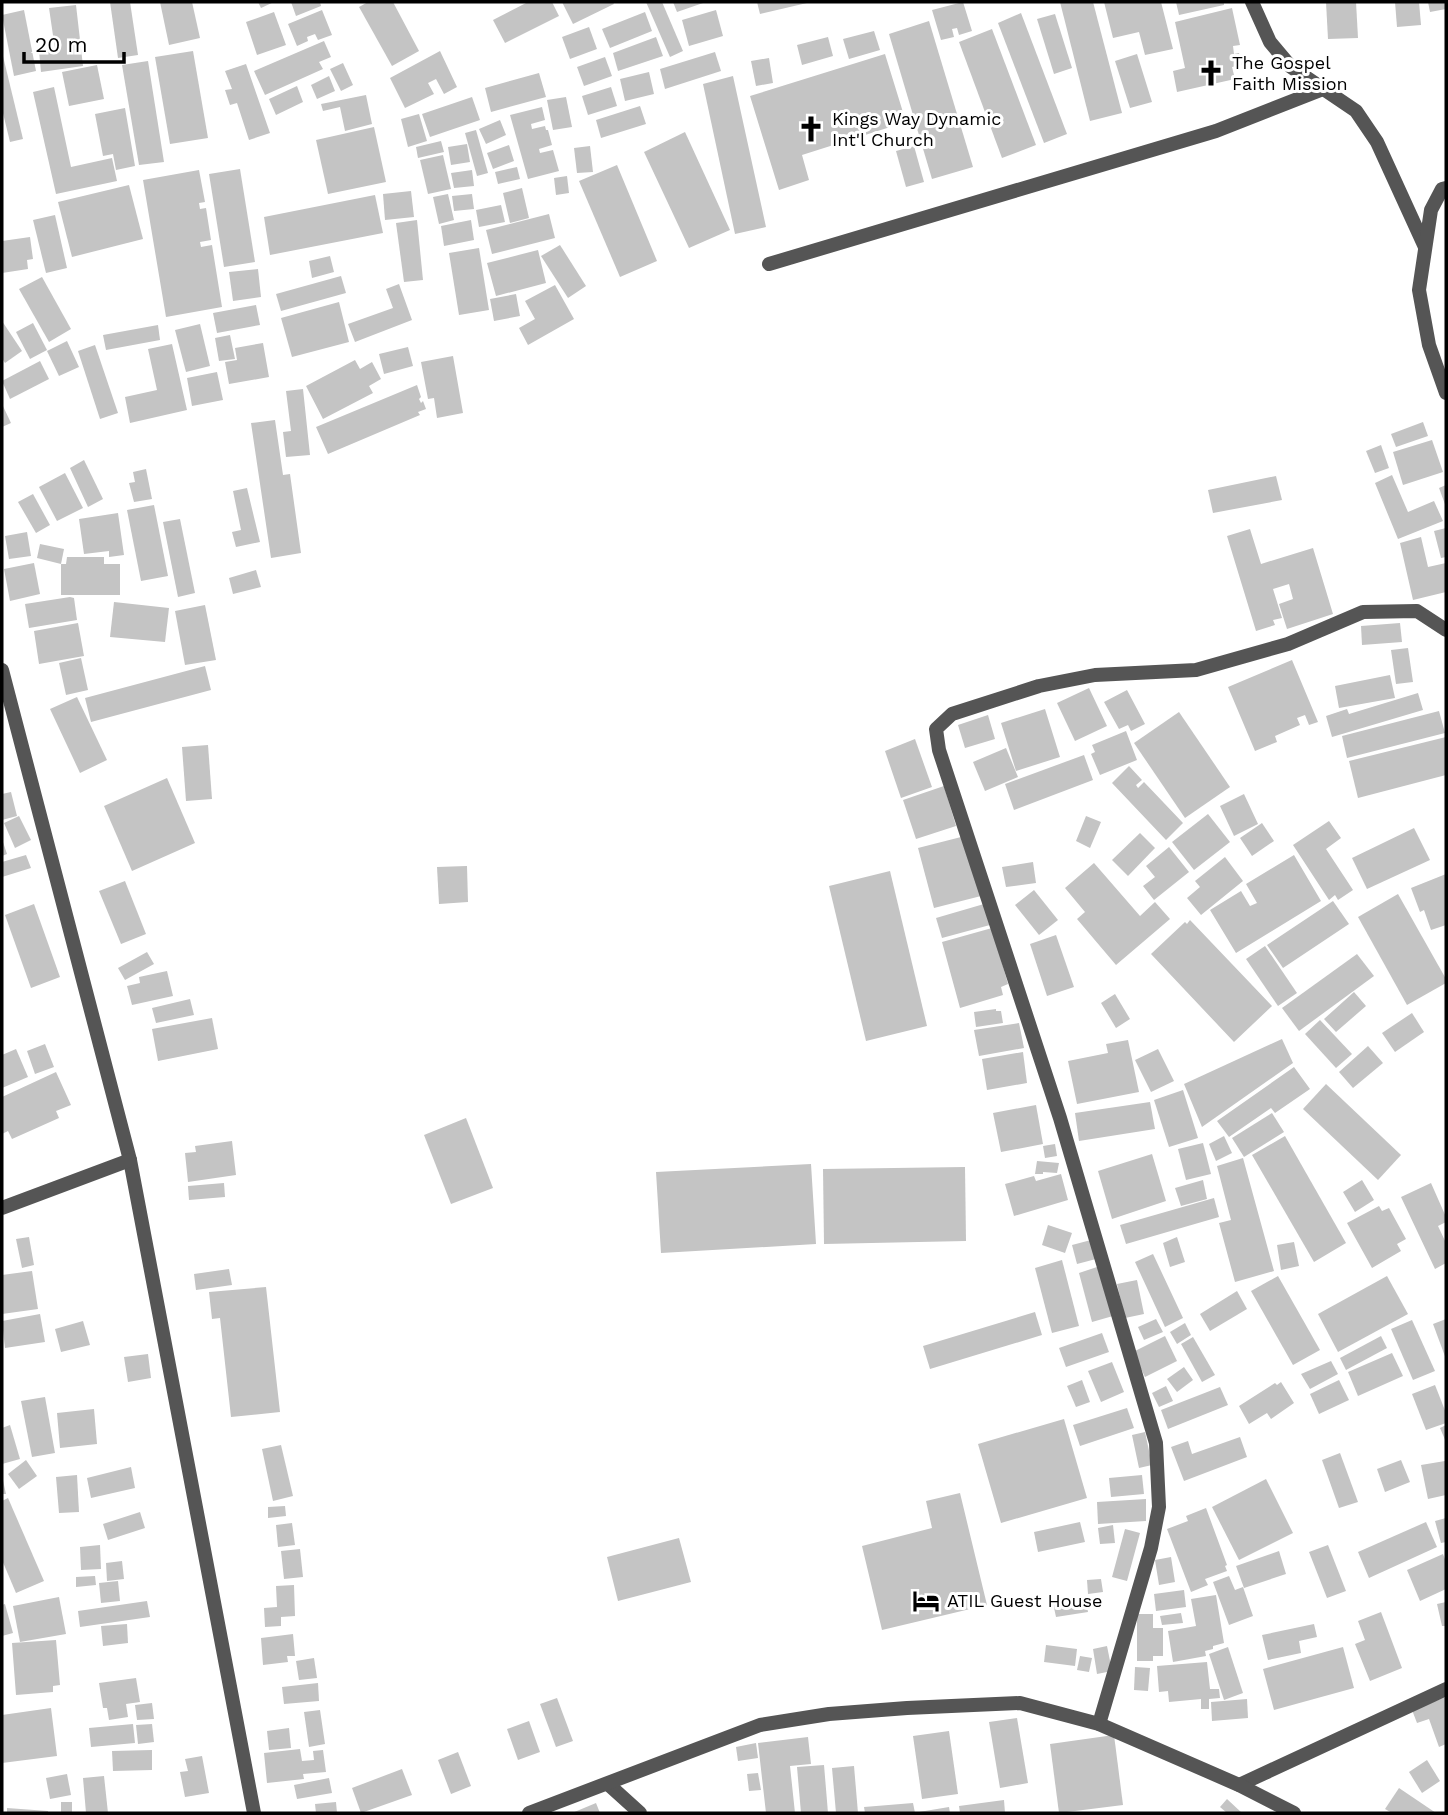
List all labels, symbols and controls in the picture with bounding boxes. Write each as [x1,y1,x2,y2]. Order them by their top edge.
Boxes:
scale bar [24,21,124,65]
text: 20 m [35,32,87,57]
place label: The Gospel Faith Mission [1232,52,1348,94]
church icon: The Gospel Faith Mission [1196,58,1226,88]
place label: Kings Way Dynamic Int'l Church [832,108,1001,150]
church icon: Kings Way Dynamic Int'l Church [796,114,826,144]
hotel icon: ATIL Guest House [911,1586,941,1616]
place label: ATIL Guest House [947,1590,1102,1611]

